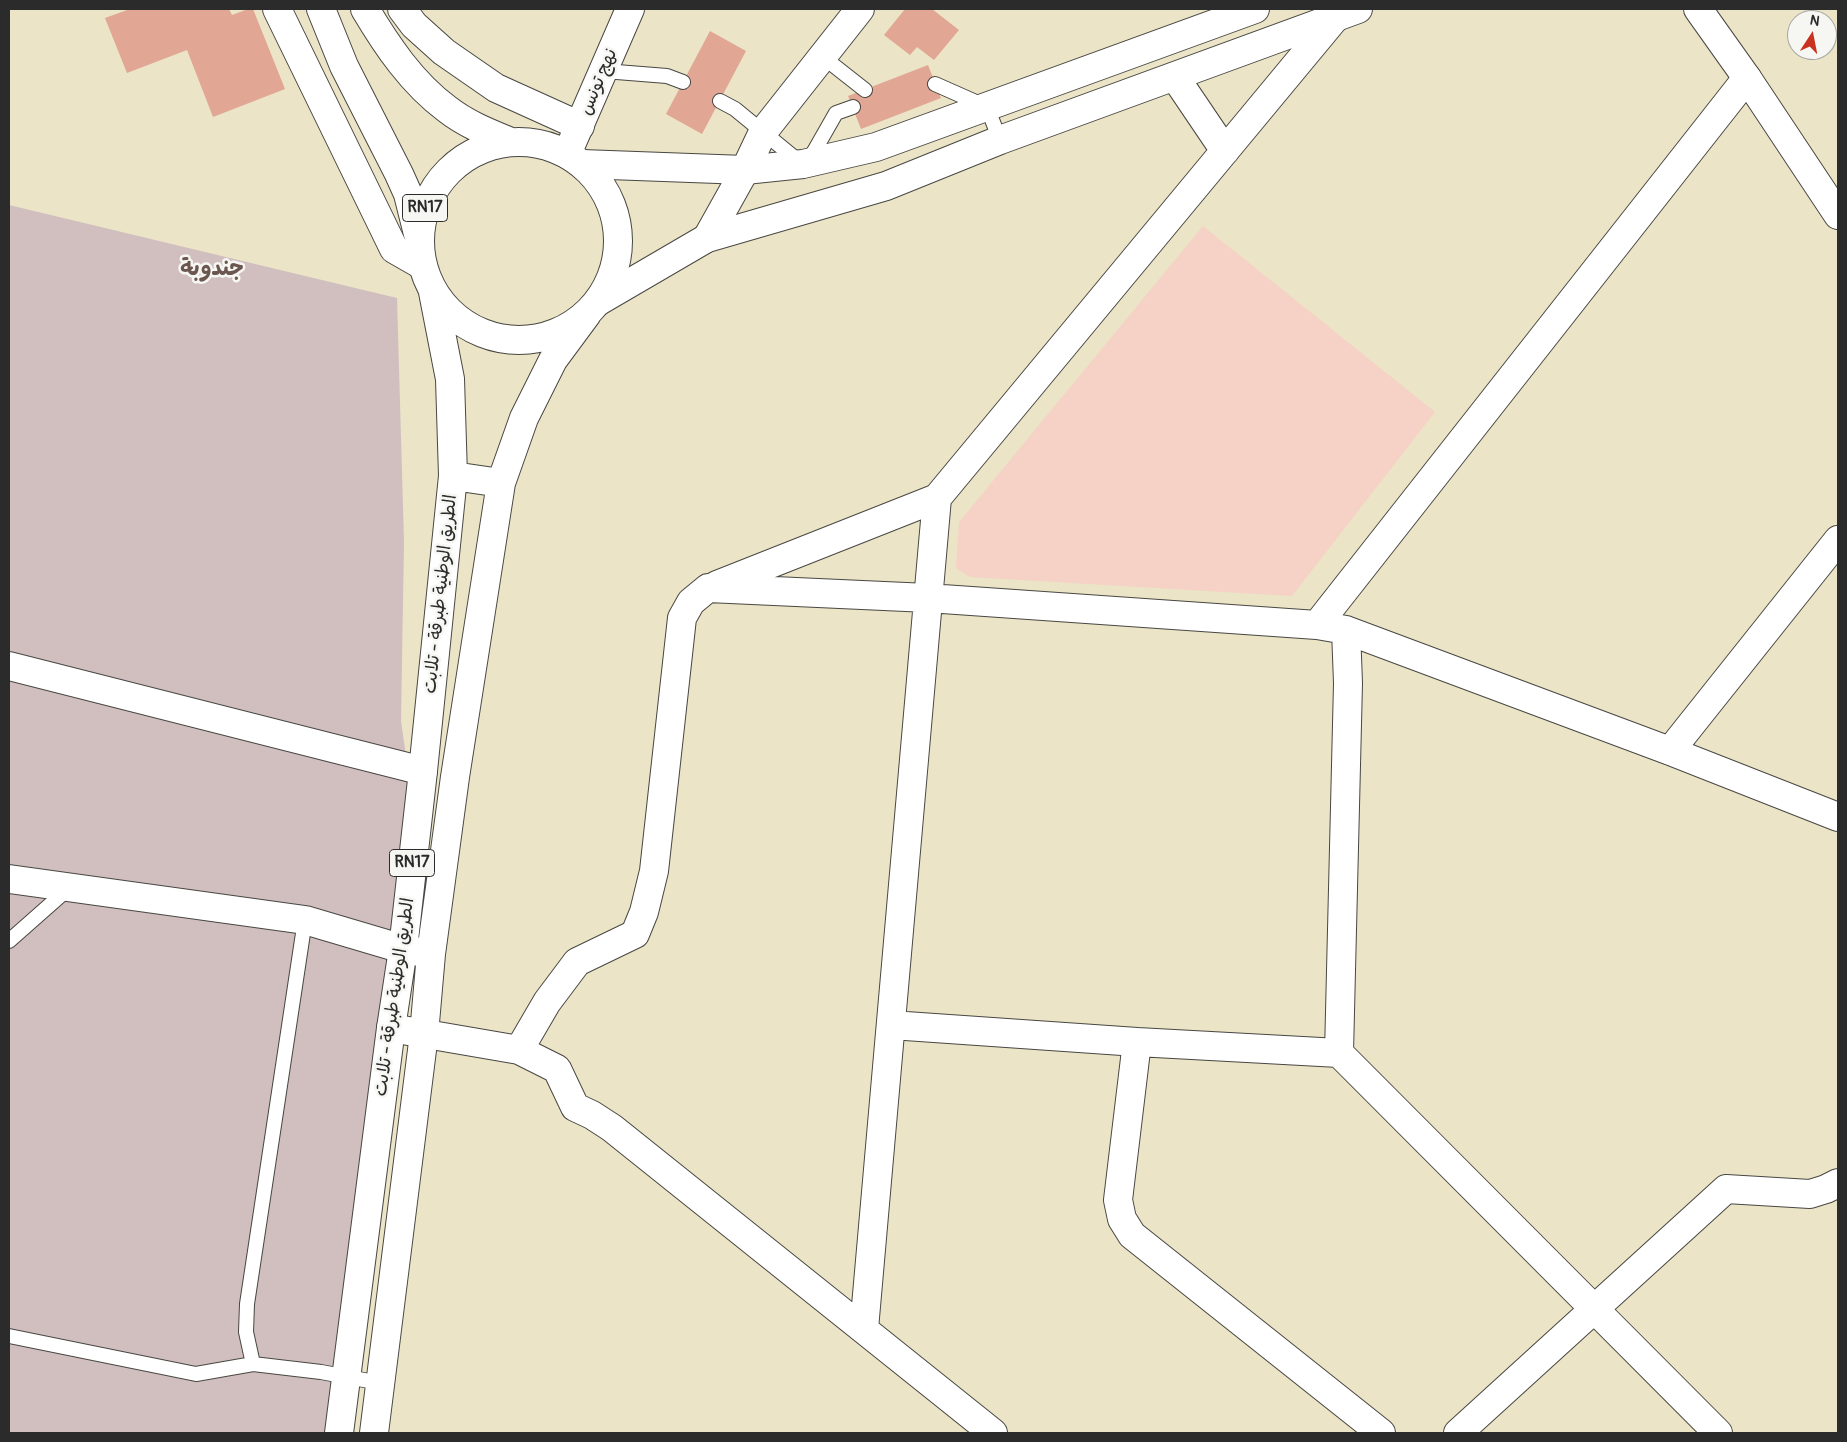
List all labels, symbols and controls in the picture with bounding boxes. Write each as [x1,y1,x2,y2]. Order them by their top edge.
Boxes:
north arrow [1787,10,1837,60]
text: N [1808,12,1821,30]
street label: نهج تونس [575,46,623,118]
road number: RN17 [402,194,448,222]
district label: جندوبة [180,256,244,282]
street label: الطريق الوطنية طبرقة - تلابت [420,493,462,695]
road number: RN17 [390,850,434,876]
street label: الطريق الوطنية طبرقة - تلابت [370,896,420,1098]

